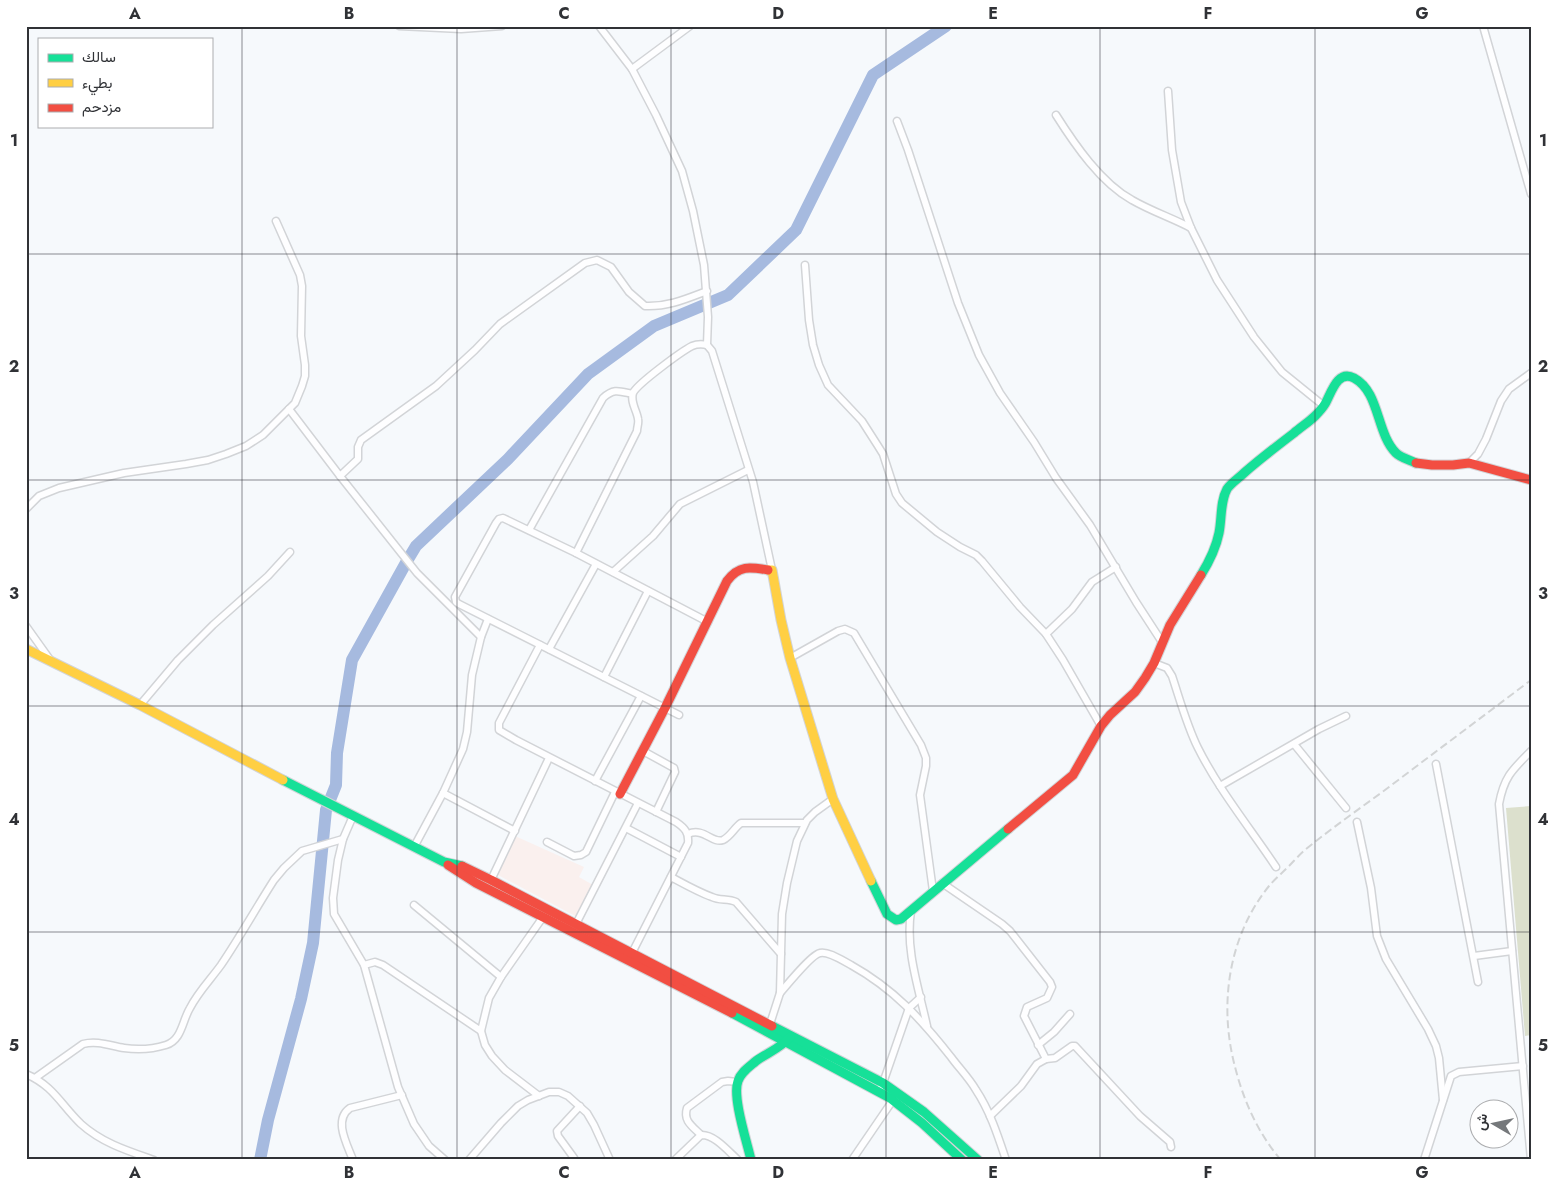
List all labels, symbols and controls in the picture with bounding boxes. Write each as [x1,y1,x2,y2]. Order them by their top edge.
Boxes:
text: A [128,2,141,25]
text: B [344,2,354,25]
text: C [558,2,570,25]
text: D [772,2,784,25]
text: E [988,2,998,25]
text: F [1204,2,1212,25]
text: G [1415,2,1429,25]
legend [38,38,212,128]
text: سالك [82,46,116,68]
text: بطيء [82,72,112,96]
text: مزدحم [82,96,121,118]
text: 1 [10,129,18,152]
text: 1 [1539,129,1547,152]
text: 2 [9,355,19,378]
text: 2 [1538,355,1548,378]
text: 3 [9,582,19,605]
text: 3 [1538,582,1548,605]
text: 4 [8,808,20,831]
text: 4 [1537,808,1549,831]
text: 5 [9,1034,19,1057]
text: 5 [1538,1034,1548,1057]
north arrow [1470,1098,1520,1148]
text: ش [1470,1112,1492,1132]
text: A [128,1161,141,1184]
text: B [344,1161,354,1184]
text: C [558,1161,570,1184]
text: D [772,1161,784,1184]
text: E [988,1161,998,1184]
text: F [1204,1161,1212,1184]
text: G [1415,1161,1429,1184]

